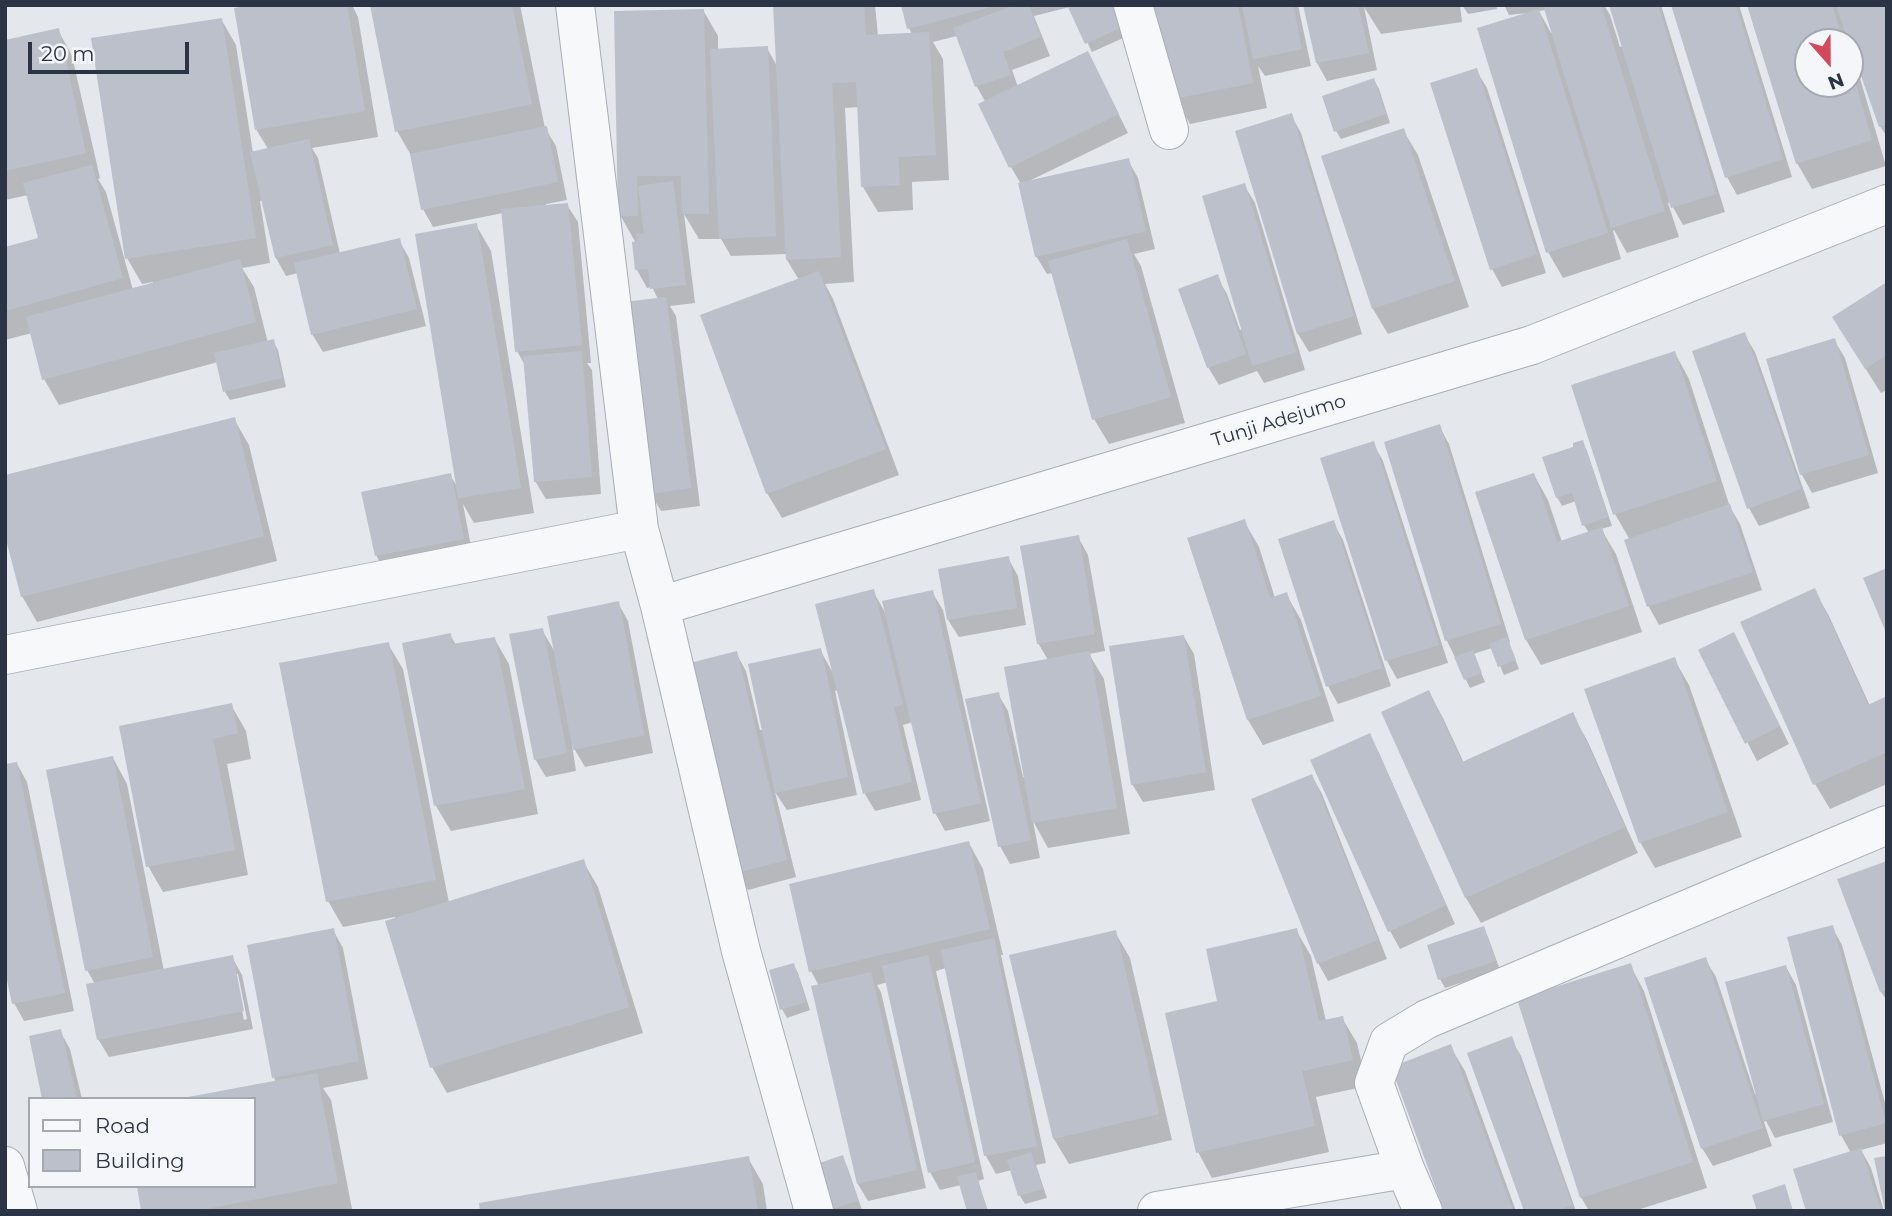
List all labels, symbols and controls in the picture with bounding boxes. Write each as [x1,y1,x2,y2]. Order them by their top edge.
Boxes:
scale bar [32,28,192,72]
north arrow [1794,28,1864,98]
text: 20 m [41,41,95,66]
text: N [1825,68,1847,95]
street label: Tunji Adejumo [1209,390,1349,452]
legend [28,1097,256,1188]
text: Road [95,1113,150,1138]
text: Building [95,1148,185,1173]

